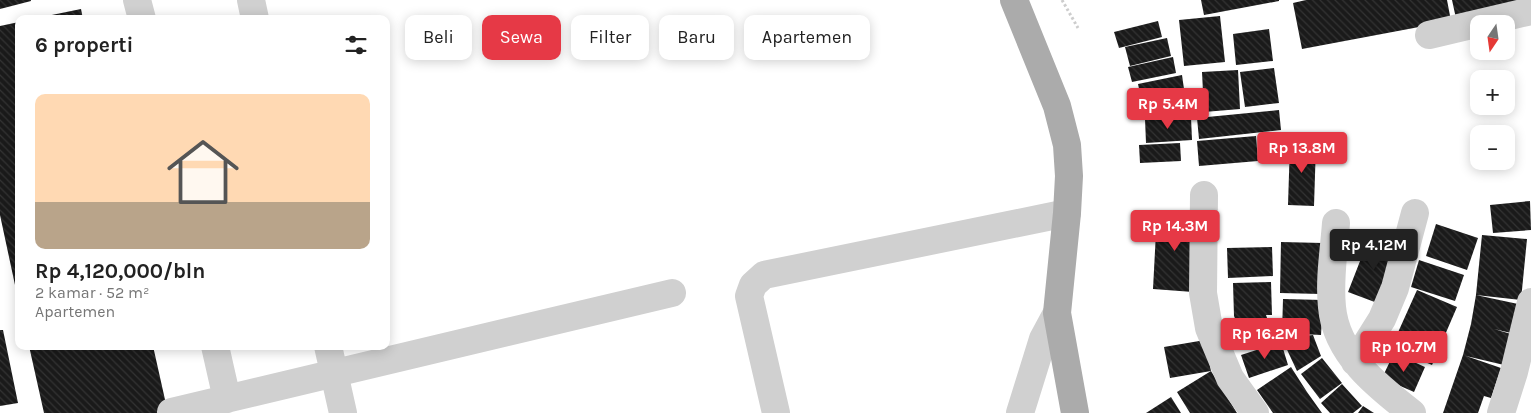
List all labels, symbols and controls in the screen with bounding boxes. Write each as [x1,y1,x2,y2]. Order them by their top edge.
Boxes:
chip: Beli [405,15,472,60]
chip: Sewa [482,15,561,60]
chip: Filter [571,15,649,60]
chip: Baru [659,15,734,60]
chip: Apartemen [744,15,870,60]
north arrow [1470,15,1515,60]
map controls [1470,15,1515,170]
icon: filters [342,31,370,59]
text: 6 properti [35,33,133,57]
button: + [1470,70,1515,115]
pin: Rp 5.4M [1122,88,1214,130]
text: Rp 5.4M [1138,94,1198,113]
button: − [1470,125,1515,170]
icon: home [158,127,248,217]
pin: Rp 13.8M [1250,132,1354,174]
text: Rp 13.8M [1268,138,1336,157]
pin: Rp 14.3M [1123,210,1227,252]
text: Rp 14.3M [1142,216,1208,235]
pin: Rp 4.12M [1322,228,1426,271]
text: Rp 4.12M [1341,235,1407,254]
text: Rp 4,120,000/bln [35,259,205,283]
text: 2 kamar · 52 m² [35,283,149,302]
text: Apartemen [35,302,115,321]
pin: Rp 16.2M [1213,318,1317,360]
text: Rp 16.2M [1232,324,1298,343]
pin: Rp 10.7M [1352,330,1456,373]
text: Rp 10.7M [1371,337,1437,356]

